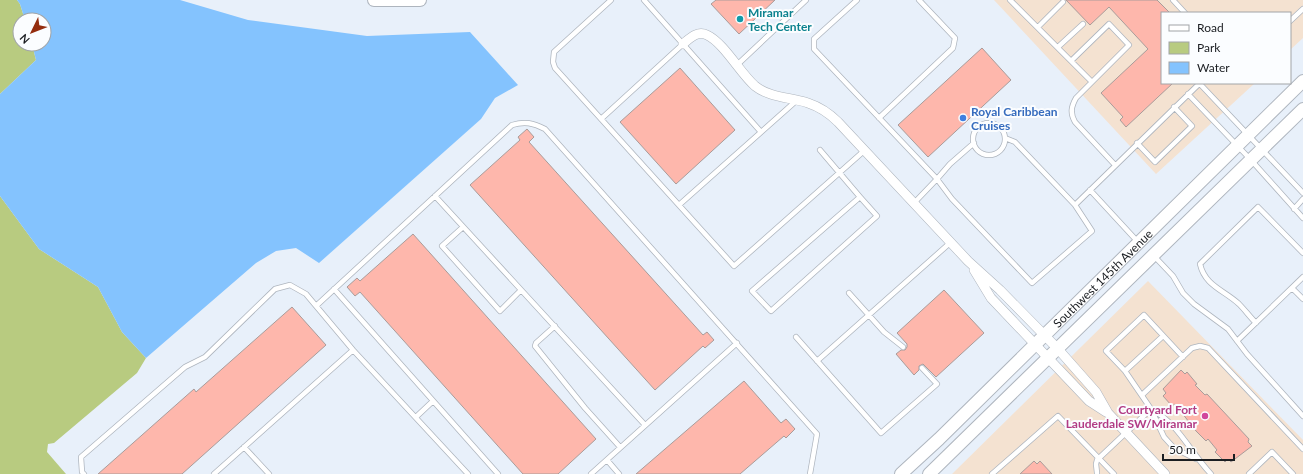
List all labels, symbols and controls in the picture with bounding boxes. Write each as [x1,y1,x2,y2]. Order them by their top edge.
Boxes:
place label: Miramar Tech Center [748,5,812,34]
north arrow [12,12,52,52]
legend [1161,12,1291,84]
marker: Miramar Tech Center [735,14,745,24]
text: Road [1197,20,1224,35]
text: N [17,32,32,47]
text: Park [1197,40,1221,55]
text: Water [1197,60,1230,75]
place label: Royal Caribbean Cruises [971,104,1058,133]
marker: Royal Caribbean Cruises [958,113,968,123]
street label: Southwest 145th Avenue [1050,226,1155,330]
place label: Courtyard Fort Lauderdale SW/Miramar [1066,402,1198,431]
marker: Courtyard Fort Lauderdale SW/Miramar [1200,411,1210,421]
scale bar [1163,436,1234,462]
text: 50 m [1169,442,1196,457]

